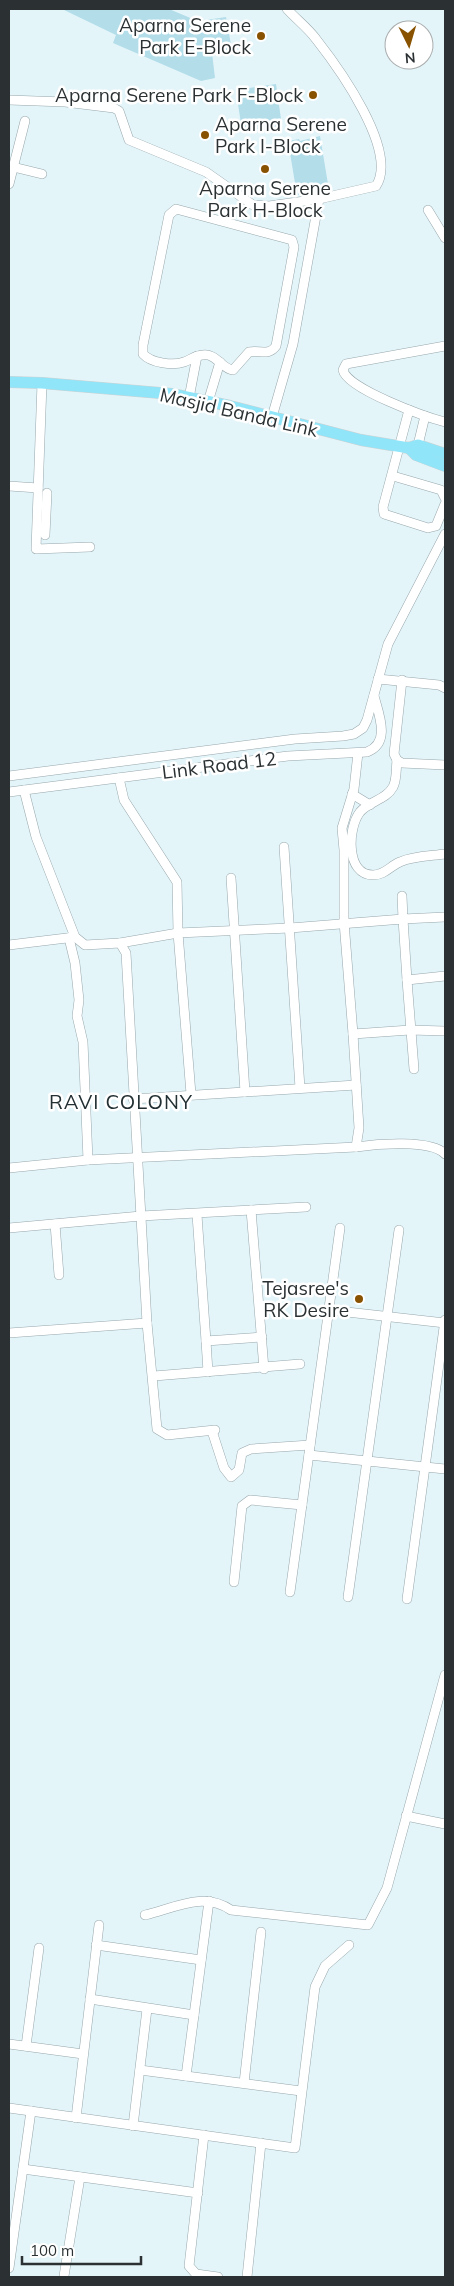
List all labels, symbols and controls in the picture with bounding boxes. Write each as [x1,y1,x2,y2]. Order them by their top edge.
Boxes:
place label: Aparna Serene Park E-Block [119,13,251,59]
north arrow [384,20,434,70]
marker: Aparna Serene Park E-Block [255,30,267,42]
text: N [404,49,416,67]
place label: Aparna Serene Park F-Block [55,83,303,107]
marker: Aparna Serene Park F-Block [307,89,319,101]
place label: Aparna Serene Park I-Block [215,112,347,158]
marker: Aparna Serene Park I-Block [199,129,211,141]
marker: Aparna Serene Park H-Block [259,163,271,175]
place label: Aparna Serene Park H-Block [199,176,331,222]
street label: Masjid Banda Link [158,382,321,442]
street label: Link Road 12 [160,746,278,784]
district label: RAVI COLONY [49,1089,193,1114]
place label: Tejasree's RK Desire [262,1276,349,1322]
marker: Tejasree's RK Desire [353,1293,365,1305]
scale bar [22,2234,141,2266]
text: 100 m [30,2241,74,2260]

